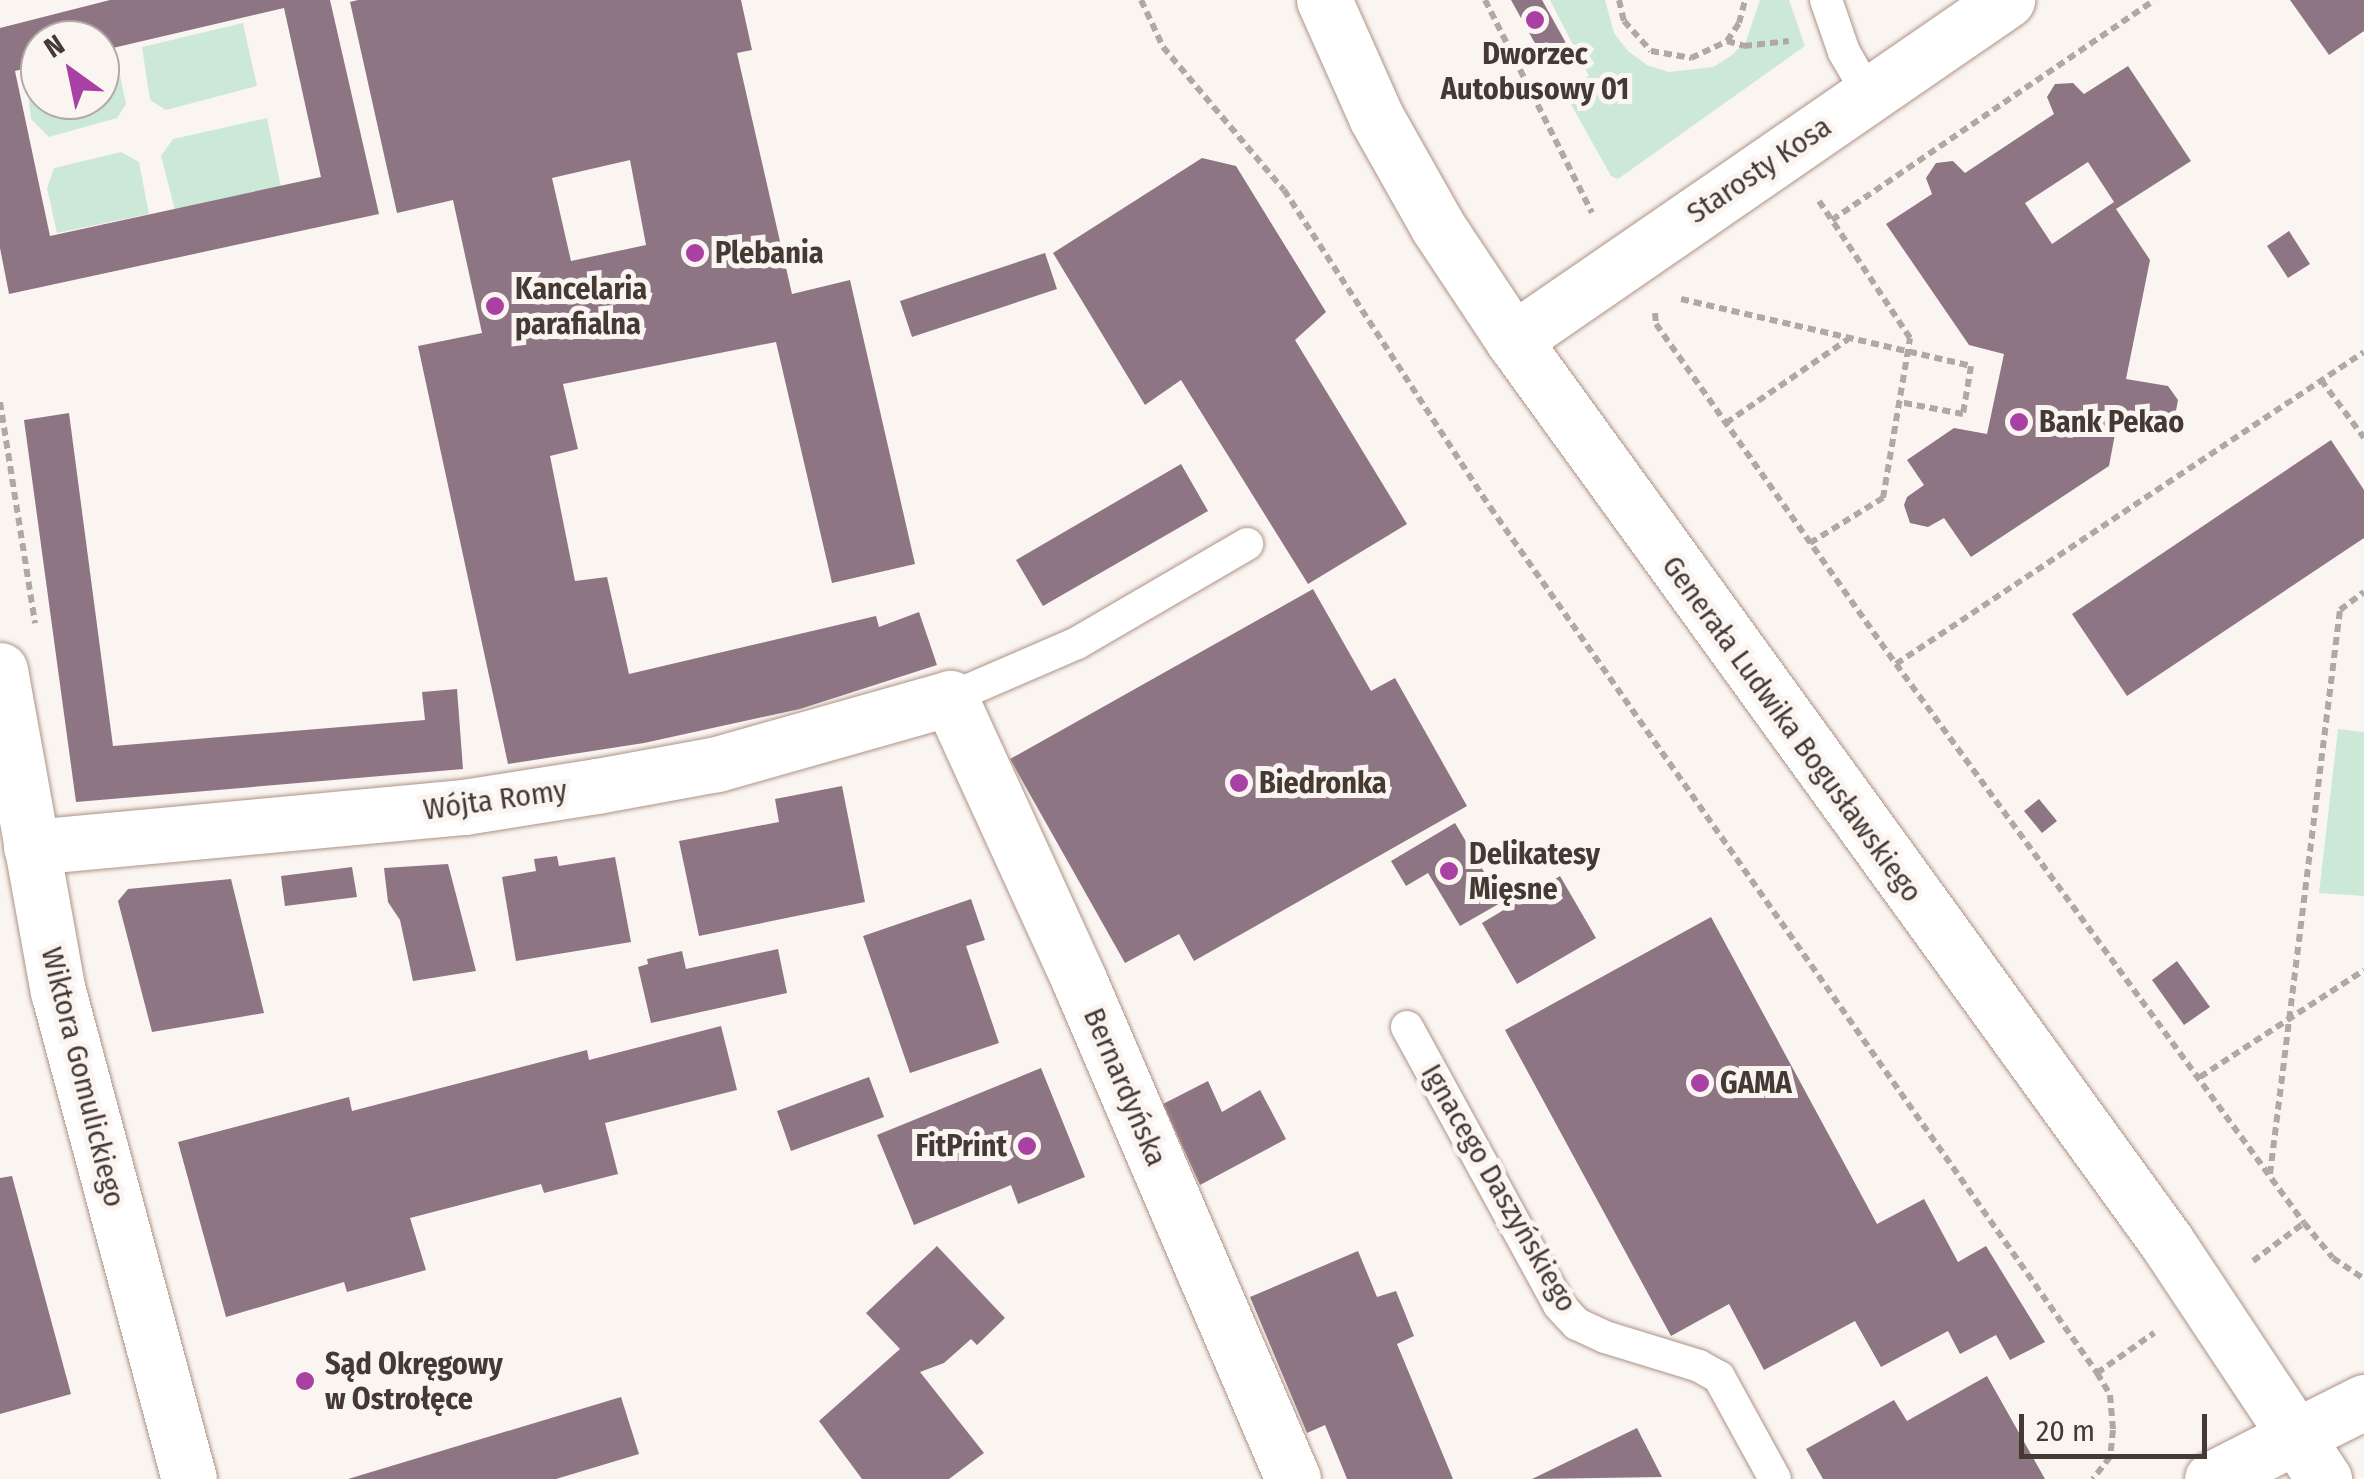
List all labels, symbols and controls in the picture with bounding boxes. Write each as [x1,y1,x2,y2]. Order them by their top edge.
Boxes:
marker: Dworzec Autobusowy 01 [1524,9,1546,31]
north arrow [20,20,120,120]
text: N [38,28,71,65]
place label: Dworzec Autobusowy 01 [1441,36,1629,106]
street label: Starosty Kosa [1680,109,1838,231]
place label: Plebania [715,235,824,271]
marker: Plebania [684,242,706,264]
place label: Kancelaria parafialna [515,271,647,342]
marker: Kancelaria parafialna [484,295,506,317]
place label: Bank Pekao [2039,404,2184,440]
marker: Bank Pekao [2008,411,2030,433]
street label: Generała Ludwika Bogusławskiego [1654,549,1930,909]
place label: Biedronka [1259,765,1387,801]
street label: Wójta Romy [421,772,569,828]
marker: Biedronka [1228,772,1250,794]
place label: Delikatesy Mięsne [1469,836,1600,906]
marker: Delikatesy Mięsne [1438,860,1460,882]
street label: Wiktora Gomulickiego [33,943,133,1211]
street label: Bernardyńska [1076,1003,1174,1171]
street label: Ignacego Daszyńskiego [1413,1058,1585,1318]
place label: GAMA [1720,1065,1792,1101]
marker: GAMA [1689,1072,1711,1094]
place label: FitPrint [915,1128,1007,1164]
marker: FitPrint [1016,1135,1038,1157]
place label: Sąd Okręgowy w Ostrołęce [325,1346,503,1416]
marker: Sąd Okręgowy w Ostrołęce [294,1370,316,1392]
scale bar [2024,1394,2212,1456]
text: 20 m [2036,1413,2095,1449]

